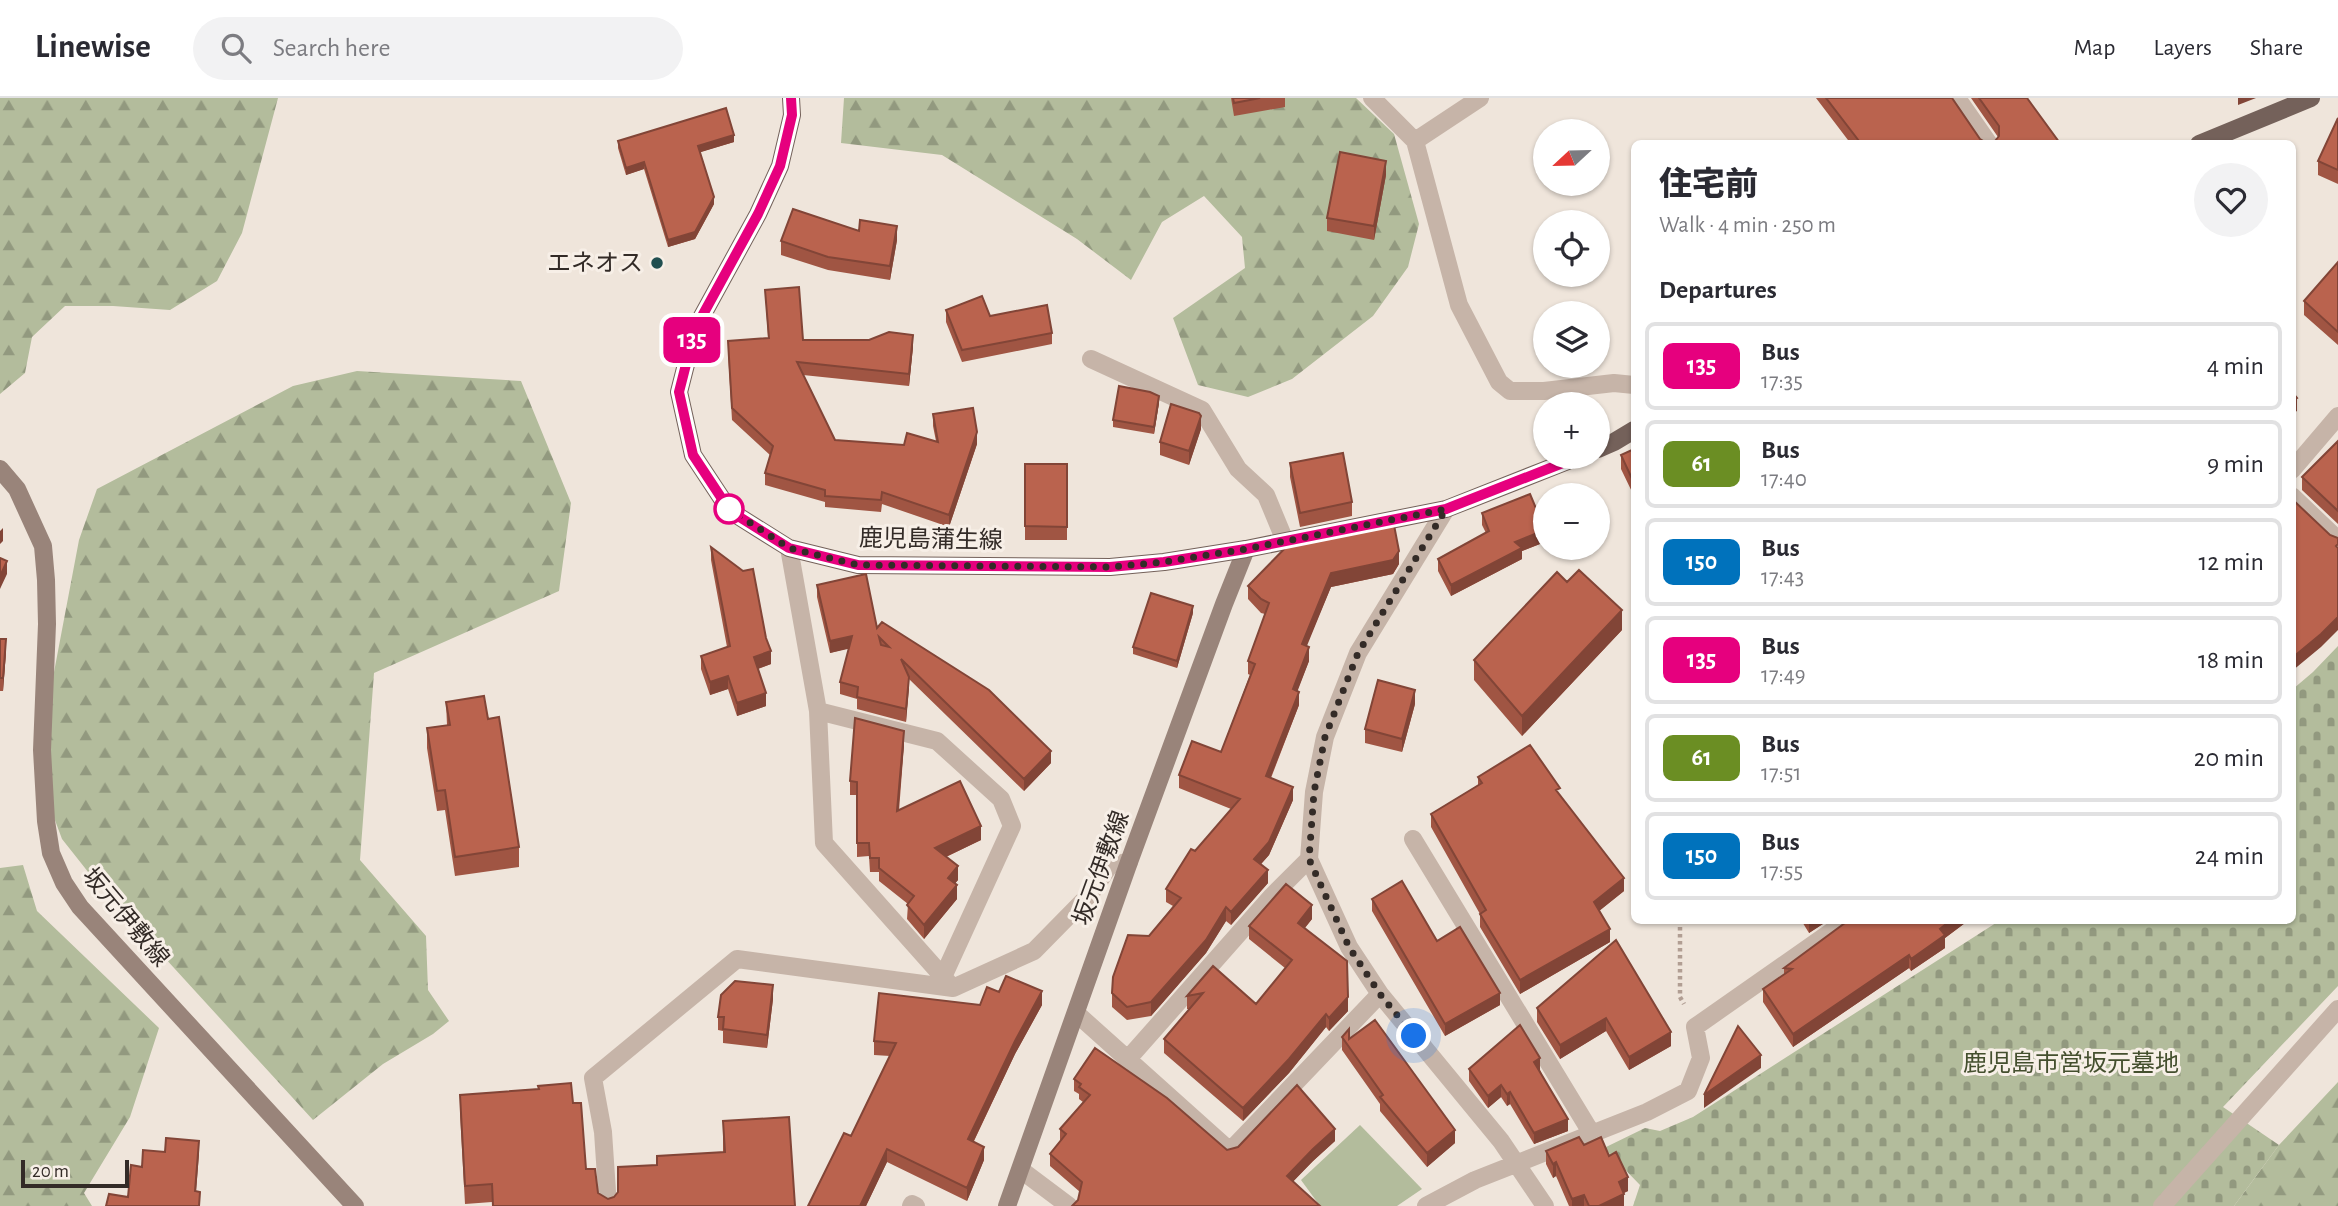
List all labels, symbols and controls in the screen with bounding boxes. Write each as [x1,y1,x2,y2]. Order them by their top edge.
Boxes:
search box [193,17,683,80]
icon: search [217,29,255,67]
text: Linewise [35,31,151,64]
text: Search here [273,35,390,61]
text: Map [2073,36,2115,60]
text: Layers [2153,36,2212,60]
text: Share [2250,36,2303,60]
north arrow [1533,119,1610,196]
map controls [1533,119,1610,560]
button: heart [2194,163,2268,237]
text: 住宅前 [1659,169,1758,202]
button: locate [1533,210,1610,287]
text: Walk · 4 min · 250 m [1659,214,1836,237]
place label: エネオス [547,251,643,276]
marker: エネオス [649,255,665,271]
text: Departures [1659,277,1777,303]
button: layers [1533,301,1610,378]
line badge: 135 [652,317,732,363]
text: 135 [677,328,707,352]
text: Bus [1761,339,1800,365]
text: 4 min [2207,353,2264,379]
text: 135 [1687,354,1716,378]
text: 17:35 [1761,370,1803,393]
button: + [1533,392,1610,469]
text: Bus [1761,437,1800,463]
text: 9 min [2207,451,2264,477]
text: 61 [1691,452,1712,476]
text: 17:40 [1761,468,1807,491]
button: − [1533,483,1610,560]
unlabelled marker [714,494,744,524]
street label: 鹿児島蒲生線 [859,525,1003,553]
text: Bus [1761,535,1800,561]
text: 12 min [2198,549,2264,575]
text: 150 [1686,550,1717,574]
text: 17:43 [1761,566,1804,589]
text: Bus [1761,633,1800,659]
text: 18 min [2198,647,2264,673]
text: 135 [1687,648,1716,672]
text: 17:49 [1761,664,1806,687]
text: Bus [1761,731,1800,757]
text: 20 min [2194,745,2264,771]
text: 61 [1691,746,1712,770]
text: 17:51 [1761,762,1801,785]
street label: 坂元伊敷線 [1068,807,1134,929]
text: Bus [1761,829,1800,855]
text: 24 min [2195,843,2264,869]
text: 150 [1686,844,1717,868]
text: 17:55 [1761,860,1803,883]
street label: 坂元伊敷線 [77,863,175,971]
your location [1396,1018,1431,1053]
park label: 鹿児島市営坂元墓地 [1963,1050,2179,1076]
scale bar [21,1157,130,1189]
text: 20 m [32,1162,69,1181]

